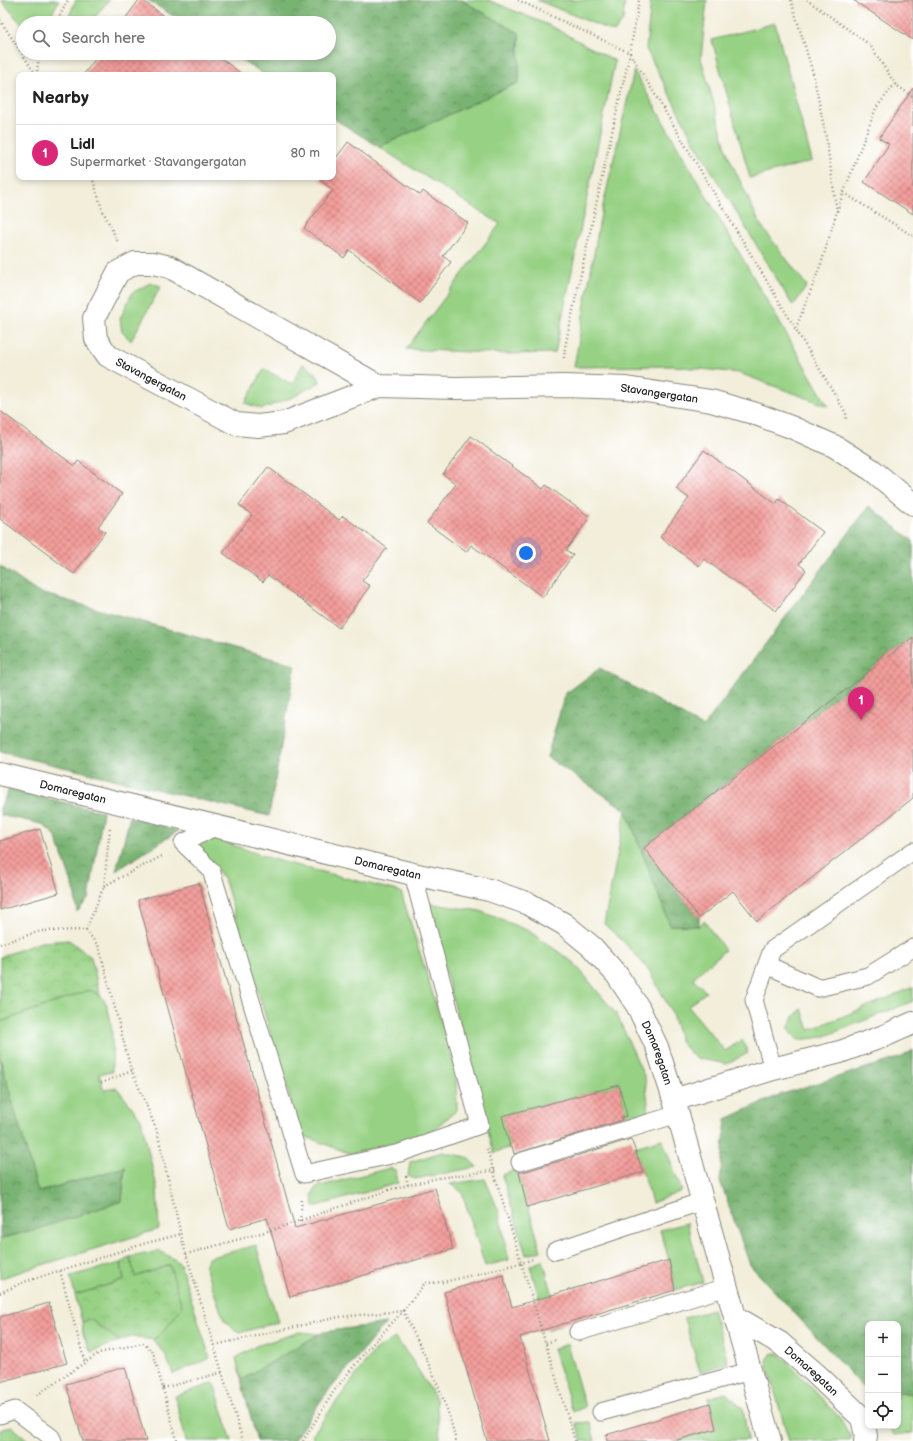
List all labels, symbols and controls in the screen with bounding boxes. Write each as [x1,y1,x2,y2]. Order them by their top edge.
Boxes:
search box [16,16,336,60]
icon: search [30,27,52,49]
text: Search here [62,29,145,48]
text: Nearby [32,88,89,108]
text: Lidl [70,135,95,154]
text: 1 [42,145,48,161]
text: 80 m [291,145,320,161]
text: Supermarket · Stavangergatan [70,154,246,170]
street label: Stavangergatan [114,355,189,403]
street label: Stavangergatan [620,381,699,405]
your location [516,543,536,563]
pin: 1 [848,687,874,720]
street label: Domaregatan [38,777,107,806]
street label: Domaregatan [353,854,422,882]
street label: Domaregatan [639,1018,675,1086]
map controls [865,1321,901,1429]
button: + [865,1321,901,1357]
street label: Domaregatan [782,1343,841,1398]
button: − [865,1357,901,1393]
button: locate [865,1393,901,1429]

